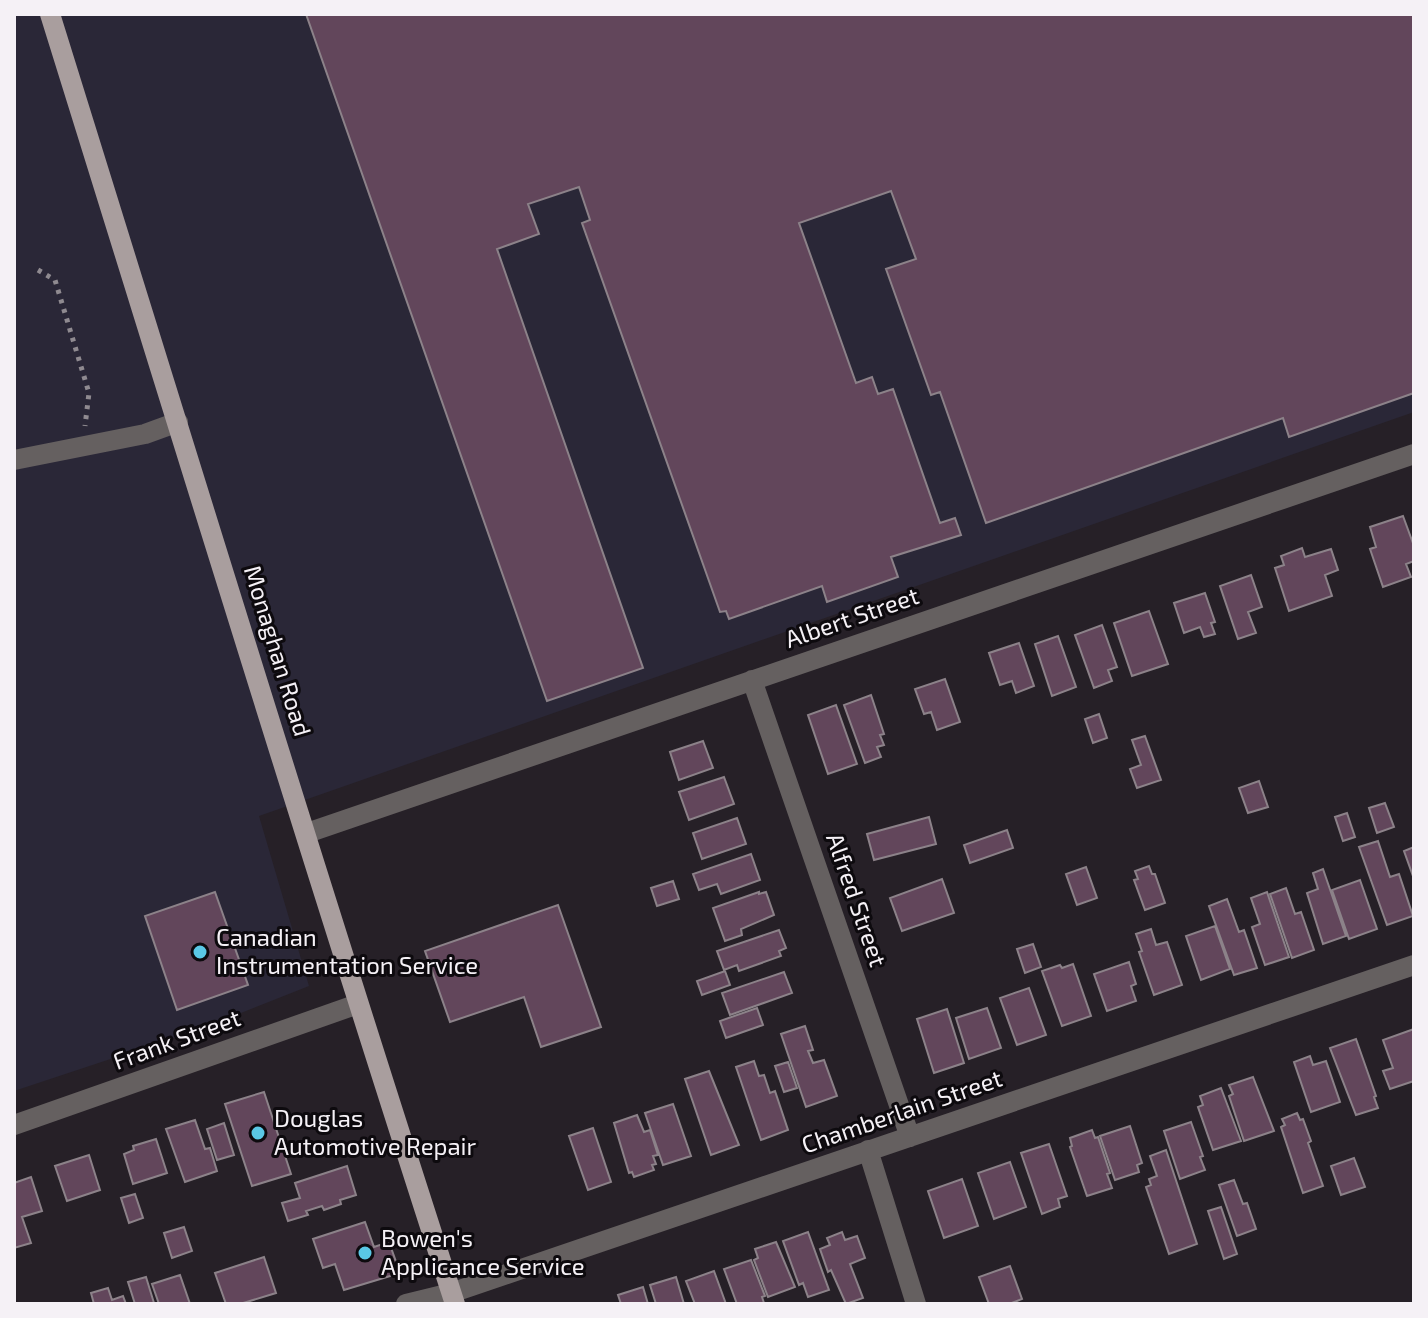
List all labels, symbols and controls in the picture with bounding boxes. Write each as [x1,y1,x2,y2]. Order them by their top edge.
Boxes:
street label: Monaghan Road [239,562,318,739]
street label: Albert Street [781,580,922,653]
street label: Alfred Street [821,829,894,970]
place label: Canadian Instrumentation Service [216,922,478,979]
marker: Canadian Instrumentation Service [191,943,209,961]
street label: Frank Street [109,1002,244,1075]
street label: Chamberlain Street [797,1063,1006,1159]
place label: Douglas Automotive Repair [274,1103,477,1160]
marker: Douglas Automotive Repair [249,1124,267,1142]
place label: Bowen's Applicance Service [381,1223,585,1280]
marker: Bowen's Applicance Service [356,1244,374,1262]

